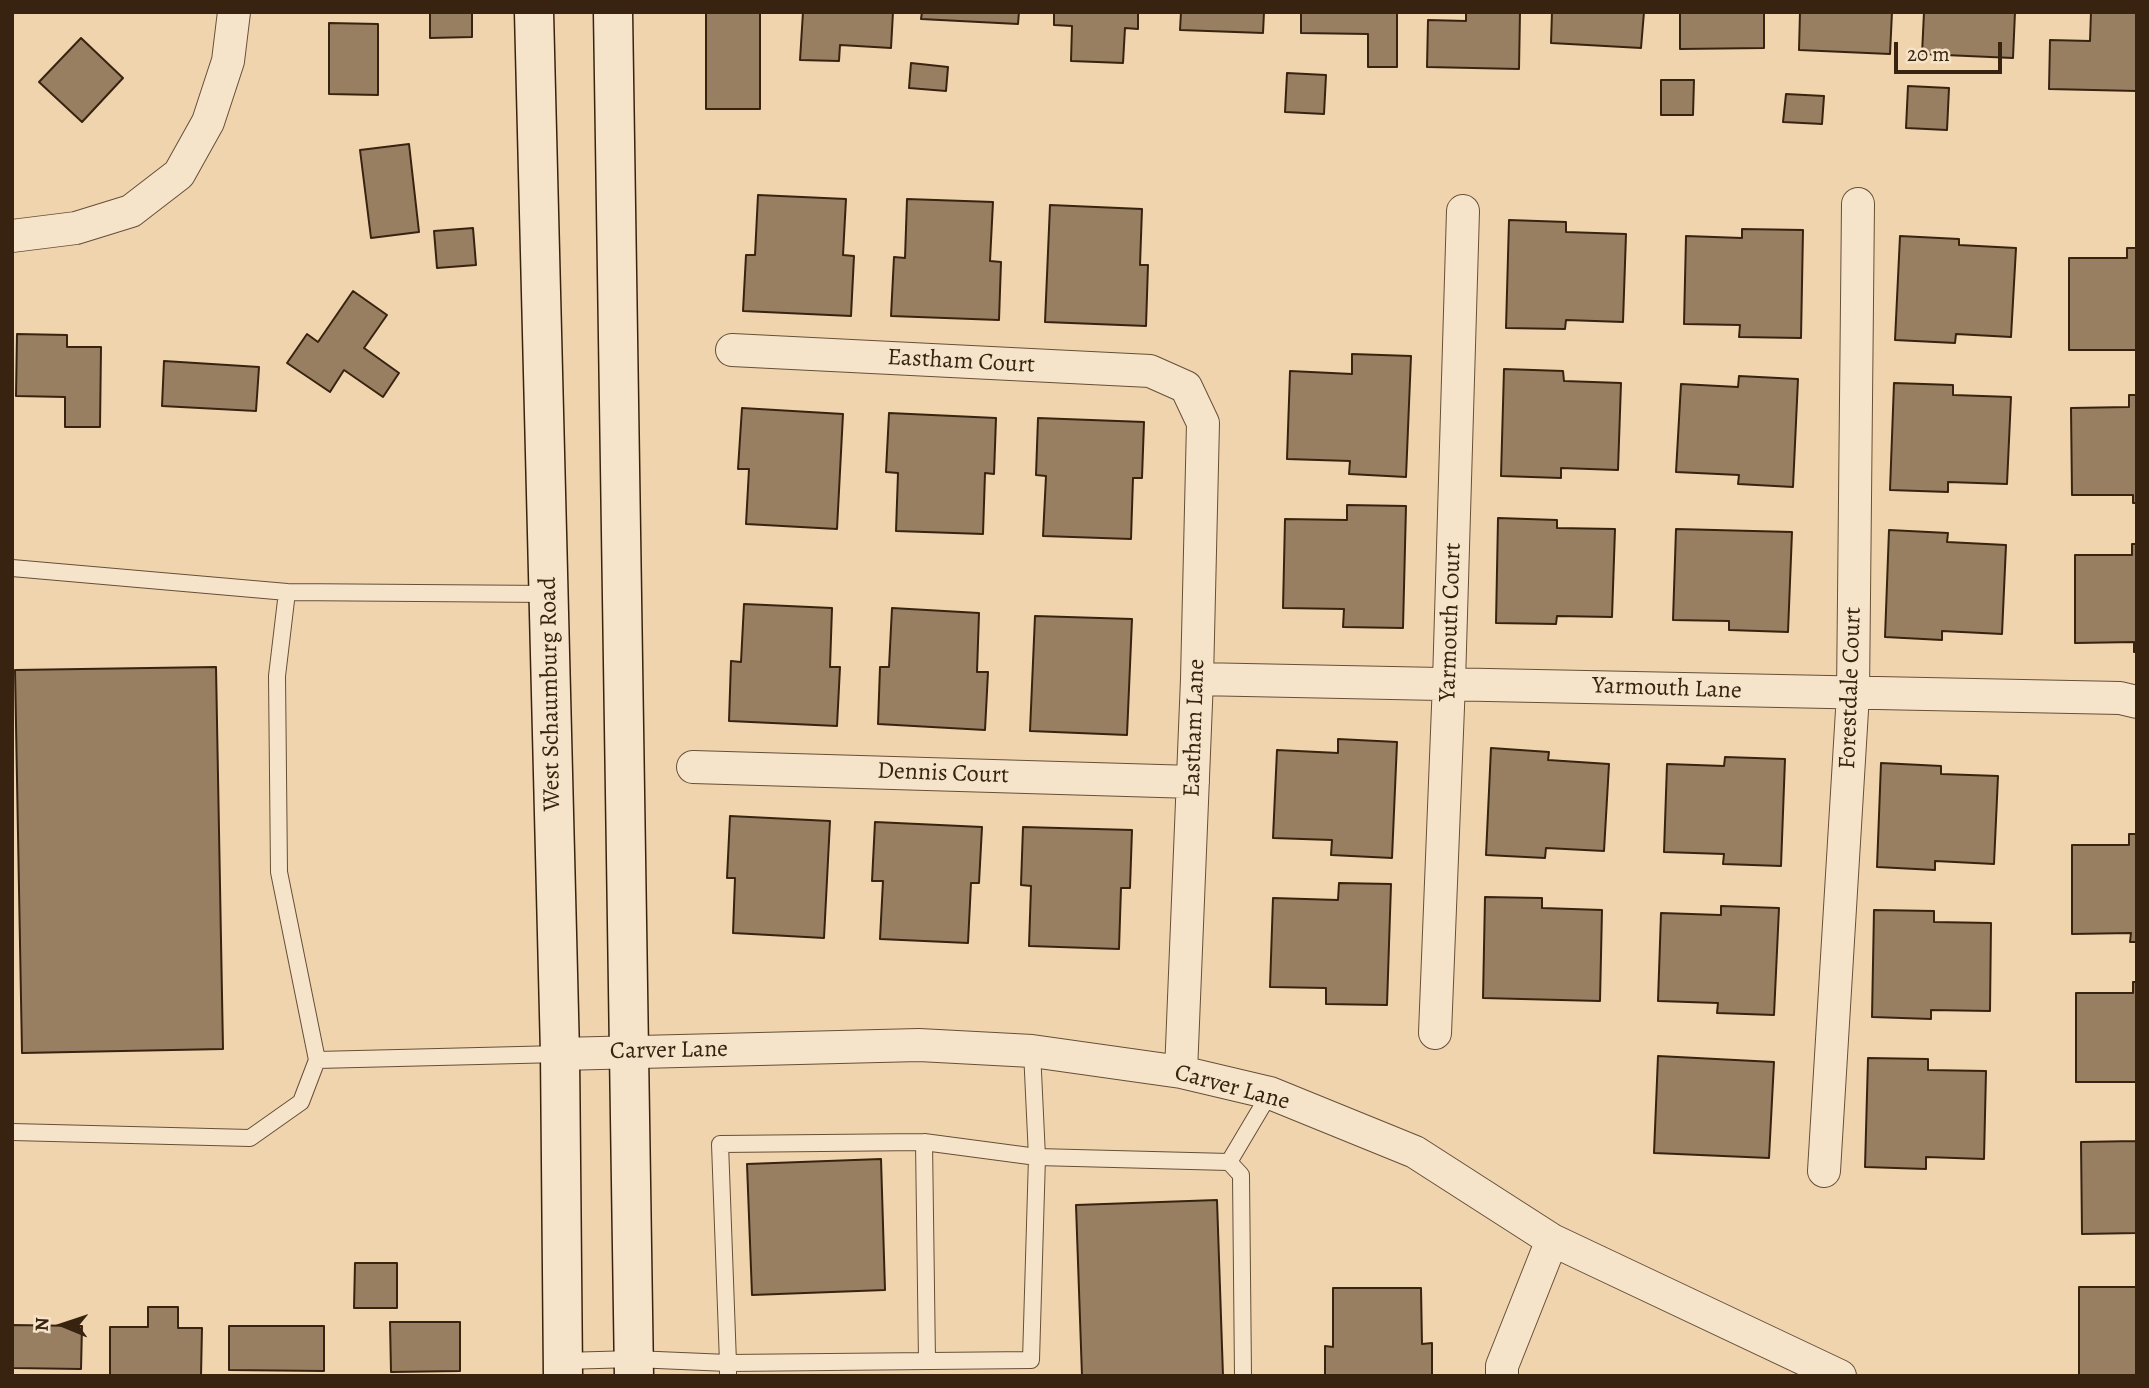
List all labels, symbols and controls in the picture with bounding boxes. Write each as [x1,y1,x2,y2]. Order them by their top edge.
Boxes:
scale bar [1897,28,2006,72]
text: 20 m [1907,40,1950,68]
street label: Eastham Court [886,344,1036,380]
street label: Yarmouth Court [1434,542,1468,702]
street label: West Schaumburg Road [535,577,567,811]
street label: Forestdale Court [1834,606,1868,770]
street label: Eastham Lane [1178,658,1212,798]
street label: Yarmouth Lane [1592,672,1742,706]
street label: Dennis Court [877,757,1009,791]
street label: Carver Lane [610,1036,728,1066]
street label: Carver Lane [1171,1059,1293,1117]
north arrow [28,1290,98,1360]
text: N [29,1317,55,1332]

